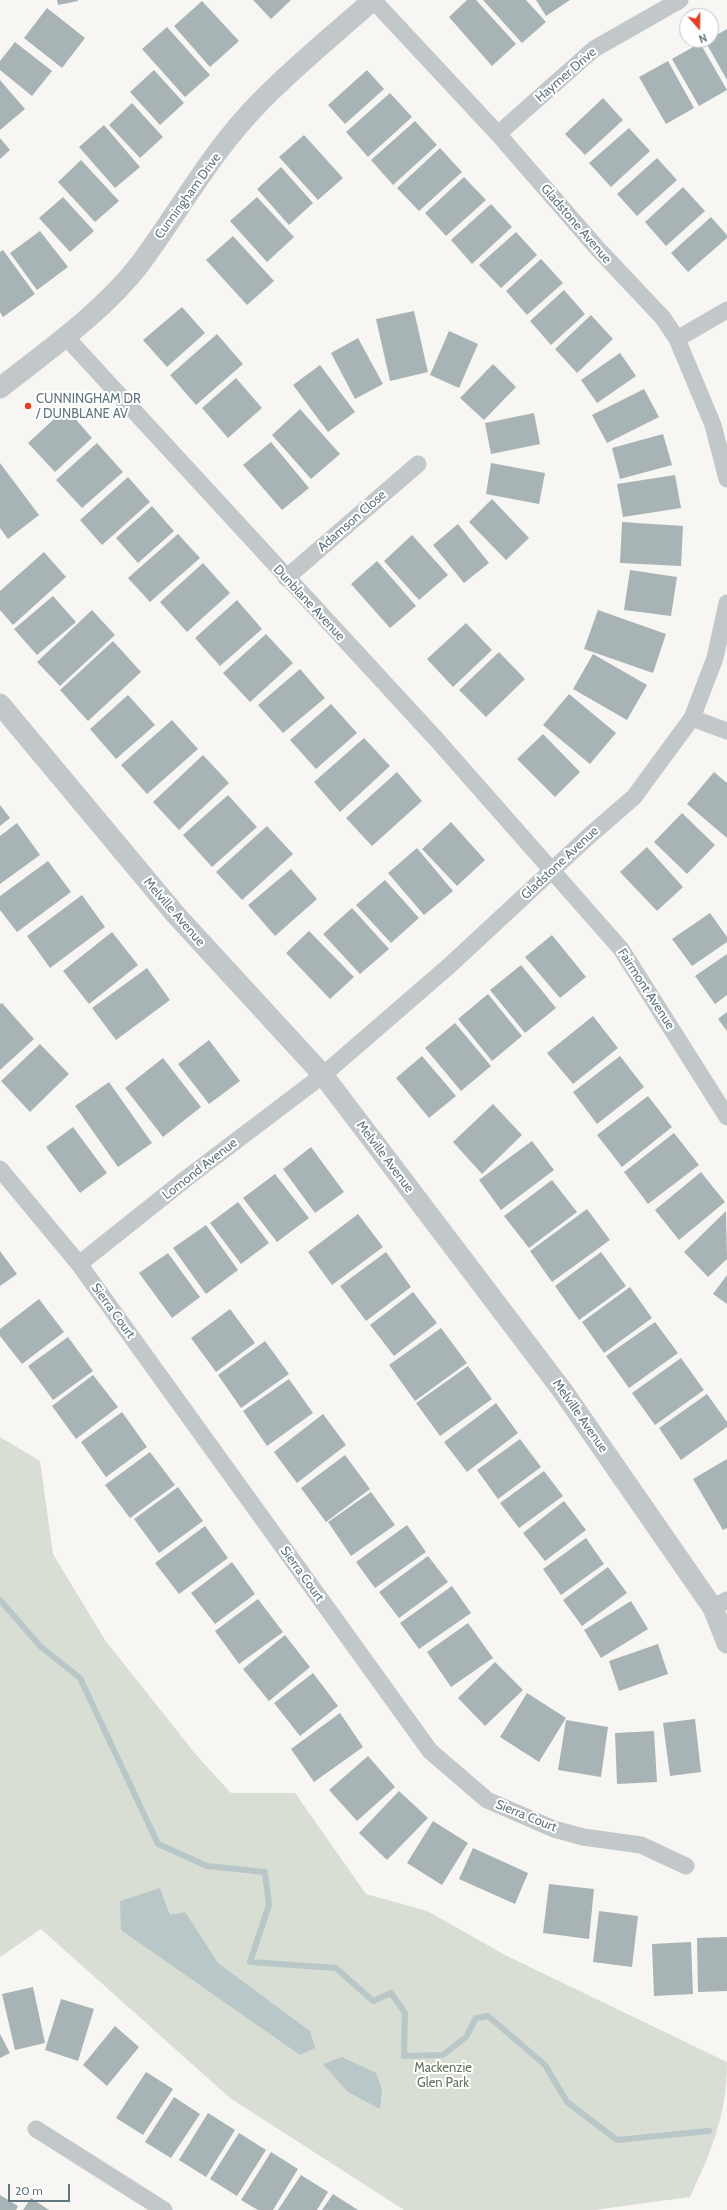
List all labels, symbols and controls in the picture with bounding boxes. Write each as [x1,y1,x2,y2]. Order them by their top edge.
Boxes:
north arrow [679,8,719,48]
text: N [697,30,709,46]
street label: Haymer Drive [532,44,600,106]
street label: Cunningham Drive [152,150,224,242]
street label: Gladstone Avenue [537,181,615,267]
place label: CUNNINGHAM DR / DUNBLANE AV [36,391,141,422]
marker: CUNNINGHAM DR / DUNBLANE AV [23,401,33,411]
street label: Adamson Close [315,487,389,555]
street label: Dunblane Avenue [270,562,348,644]
street label: Gladstone Avenue [518,823,602,903]
street label: Melville Avenue [140,874,208,950]
street label: Fairmont Avenue [614,946,678,1032]
street label: Melville Avenue [353,1118,417,1196]
street label: Lomond Avenue [159,1135,241,1203]
street label: Sierra Court [88,1280,138,1342]
street label: Melville Avenue [549,1376,611,1456]
street label: Sierra Court [277,1543,327,1605]
street label: Sierra Court [493,1797,559,1835]
park label: Mackenzie Glen Park [414,2060,472,2091]
scale bar [10,2176,72,2202]
text: 20 m [15,2183,43,2198]

